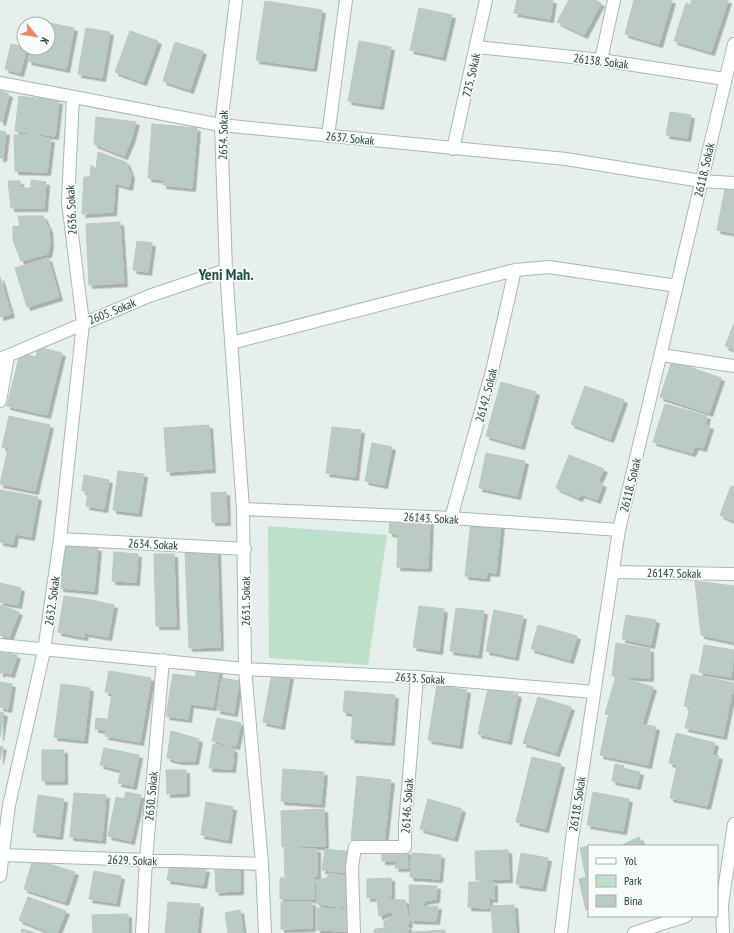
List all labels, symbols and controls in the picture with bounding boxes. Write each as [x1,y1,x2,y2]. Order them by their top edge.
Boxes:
north arrow [16,16,56,56]
text: K [37,35,52,47]
street label: 26138. Sokak [573,50,630,72]
street label: 725. Sokak [459,51,483,98]
street label: 2654. Sokak [215,110,231,160]
street label: 2637. Sokak [325,128,375,148]
street label: 26118. Sokak [690,141,718,199]
street label: 2636. Sokak [62,184,80,235]
district label: Yeni Mah. [197,264,254,284]
street label: 2605. Sokak [86,295,138,327]
street label: 26142. Sokak [472,366,500,424]
street label: 26118. Sokak [616,456,644,514]
street label: 26143. Sokak [403,509,459,527]
street label: 2634. Sokak [128,535,179,553]
street label: 26147. Sokak [647,565,702,581]
street label: 2632. Sokak [41,575,63,627]
street label: 2631. Sokak [238,576,253,626]
street label: 2633. Sokak [395,669,446,687]
street label: 2630. Sokak [141,770,161,822]
street label: 26118. Sokak [565,775,589,832]
street label: 26146. Sokak [398,778,416,834]
legend [588,845,718,917]
street label: 2629. Sokak [107,852,158,868]
text: Yol [624,853,637,868]
text: Park [624,873,642,888]
text: Bina [624,893,643,908]

